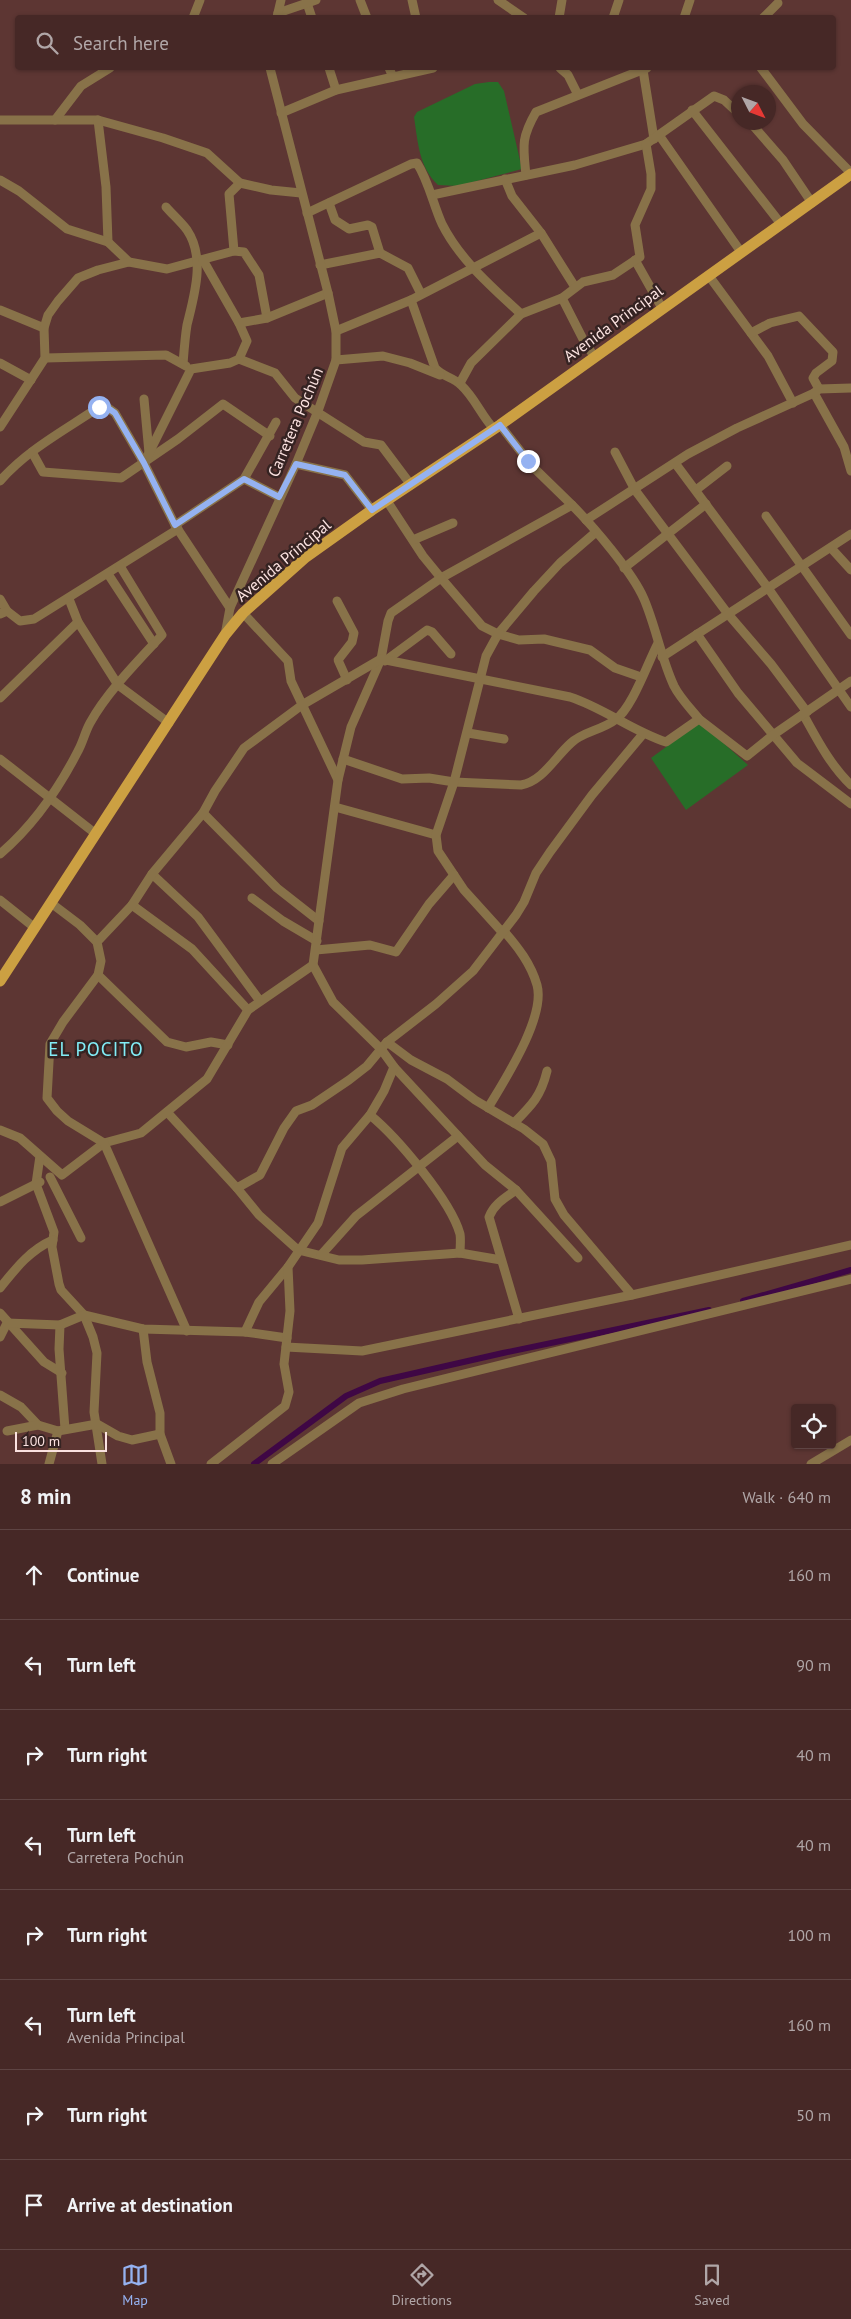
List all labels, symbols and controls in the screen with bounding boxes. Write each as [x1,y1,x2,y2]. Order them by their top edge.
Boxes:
search box [15,15,836,70]
icon: search [33,29,61,57]
text: Search here [73,31,169,55]
north arrow [731,85,776,130]
street label: Avenida Principal [559,280,667,366]
street label: Carretera Pochún [263,364,327,480]
route start [88,396,111,419]
route end [517,450,540,473]
street label: Avenida Principal [231,514,335,606]
district label: EL POCITO [48,1037,144,1061]
map controls [791,1404,836,1449]
button: locate [791,1404,836,1449]
scale bar [15,1429,108,1452]
text: 100 m [22,1432,60,1450]
text: 8 min [20,1483,71,1510]
text: Walk · 640 m [742,1487,831,1507]
icon: ahead [20,1561,48,1589]
text: Continue [67,1563,139,1587]
text: 160 m [788,1565,831,1585]
icon: left [20,1651,48,1679]
text: Turn left [67,1653,136,1677]
text: 90 m [796,1655,831,1675]
icon: right [20,1741,48,1769]
text: Turn right [67,1743,147,1767]
text: 40 m [796,1745,831,1765]
text: Turn left [67,1823,136,1847]
icon: left [20,1831,48,1859]
text: 40 m [796,1835,831,1855]
text: Carretera Pochún [67,1847,184,1867]
icon: right [20,1921,48,1949]
text: Turn right [67,1923,147,1947]
text: 100 m [788,1925,831,1945]
text: Turn left [67,2003,136,2027]
icon: left [20,2011,48,2039]
text: 160 m [788,2015,831,2035]
text: Avenida Principal [67,2027,185,2047]
icon: right [20,2101,48,2129]
text: Turn right [67,2103,147,2127]
text: 50 m [796,2105,831,2125]
icon: arrive [20,2191,48,2219]
text: Arrive at destination [67,2193,233,2217]
tab: Map [121,2261,149,2309]
tab: Directions [391,2261,452,2309]
tab: Saved [694,2261,730,2309]

